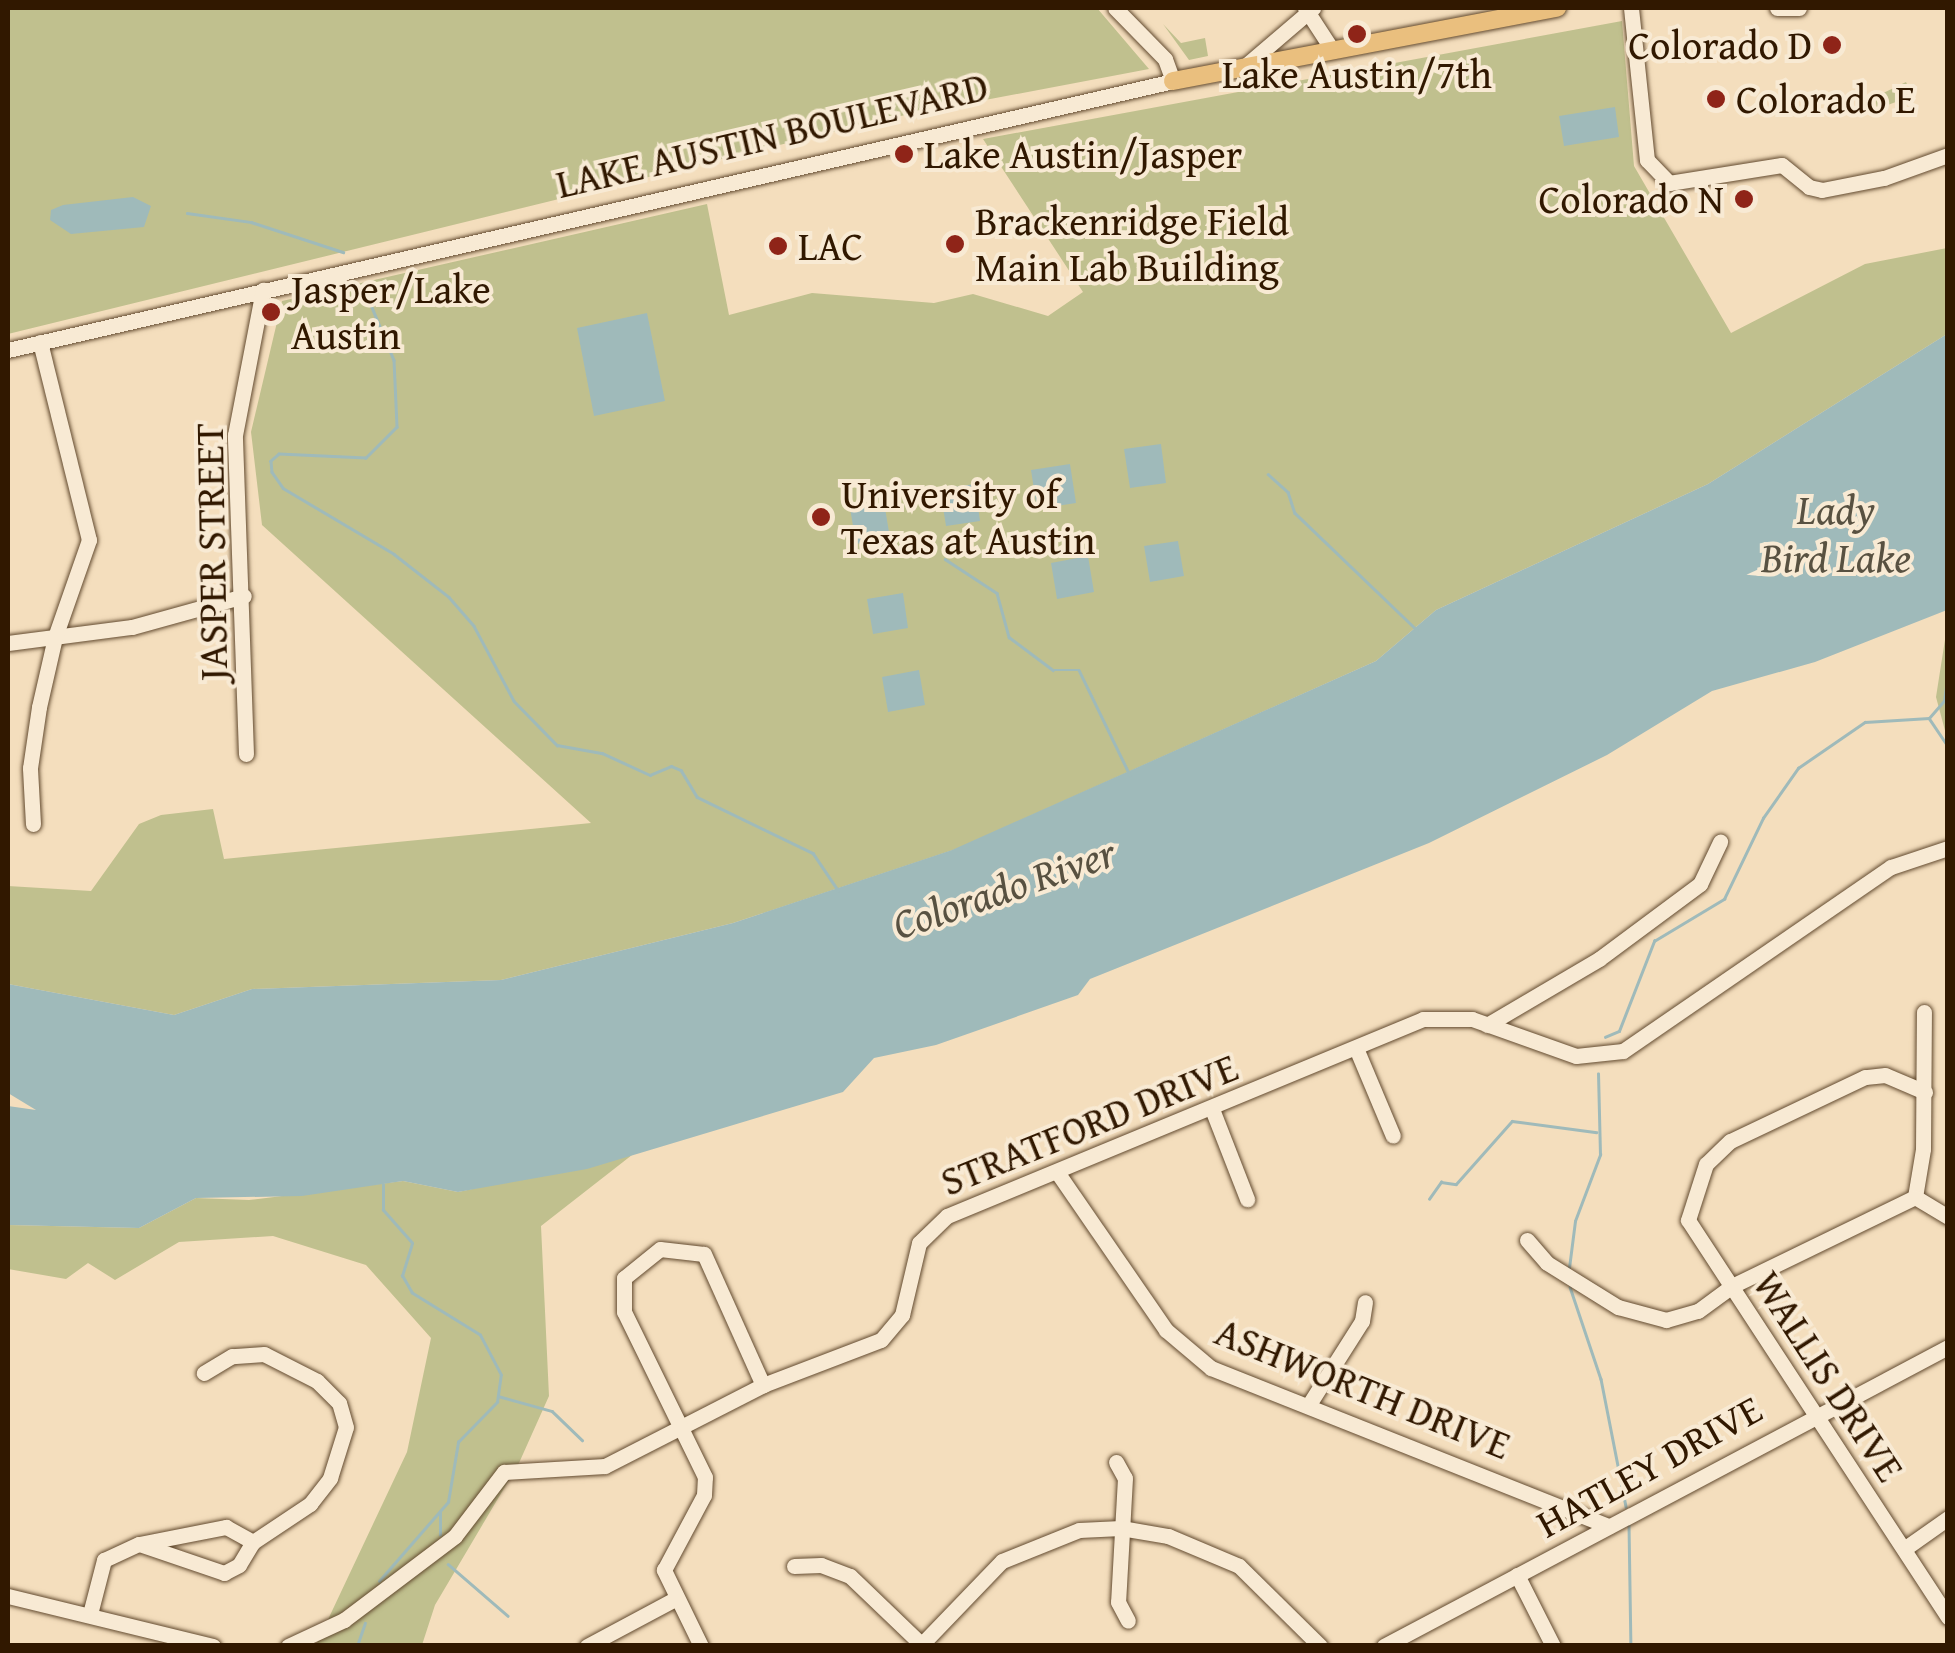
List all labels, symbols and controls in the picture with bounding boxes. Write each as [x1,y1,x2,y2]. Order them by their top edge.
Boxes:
place label: Colorado D [1628,21,1812,69]
marker: Lake Austin/7th [1346,23,1368,45]
marker: Colorado D [1821,34,1843,56]
place label: Lake Austin/7th [1222,50,1492,98]
street label: LAKE AUSTIN BOULEVARD [551,62,993,208]
place label: Colorado E [1736,75,1916,123]
marker: Colorado E [1705,88,1727,110]
place label: Lake Austin/Jasper [924,130,1242,178]
marker: Lake Austin/Jasper [893,143,915,165]
place label: Colorado N [1538,175,1724,223]
marker: Colorado N [1733,188,1755,210]
place label: Brackenridge Field Main Lab Building [975,197,1289,291]
place label: LAC [798,222,863,270]
marker: Brackenridge Field Main Lab Building [944,233,966,255]
marker: LAC [767,235,789,257]
place label: Jasper/Lake Austin [291,265,491,359]
marker: Jasper/Lake Austin [260,301,282,323]
street label: JASPER STREET [185,423,237,681]
place label: University of Texas at Austin [841,470,1095,564]
water label: Lady Bird Lake [1761,484,1911,582]
marker: University of Texas at Austin [810,506,832,528]
water label: Colorado River [886,826,1122,950]
street label: STRATFORD DRIVE [934,1043,1244,1205]
street label: WALLIS DRIVE [1743,1262,1915,1490]
street label: ASHWORTH DRIVE [1208,1307,1518,1469]
street label: HATLEY DRIVE [1528,1384,1770,1548]

